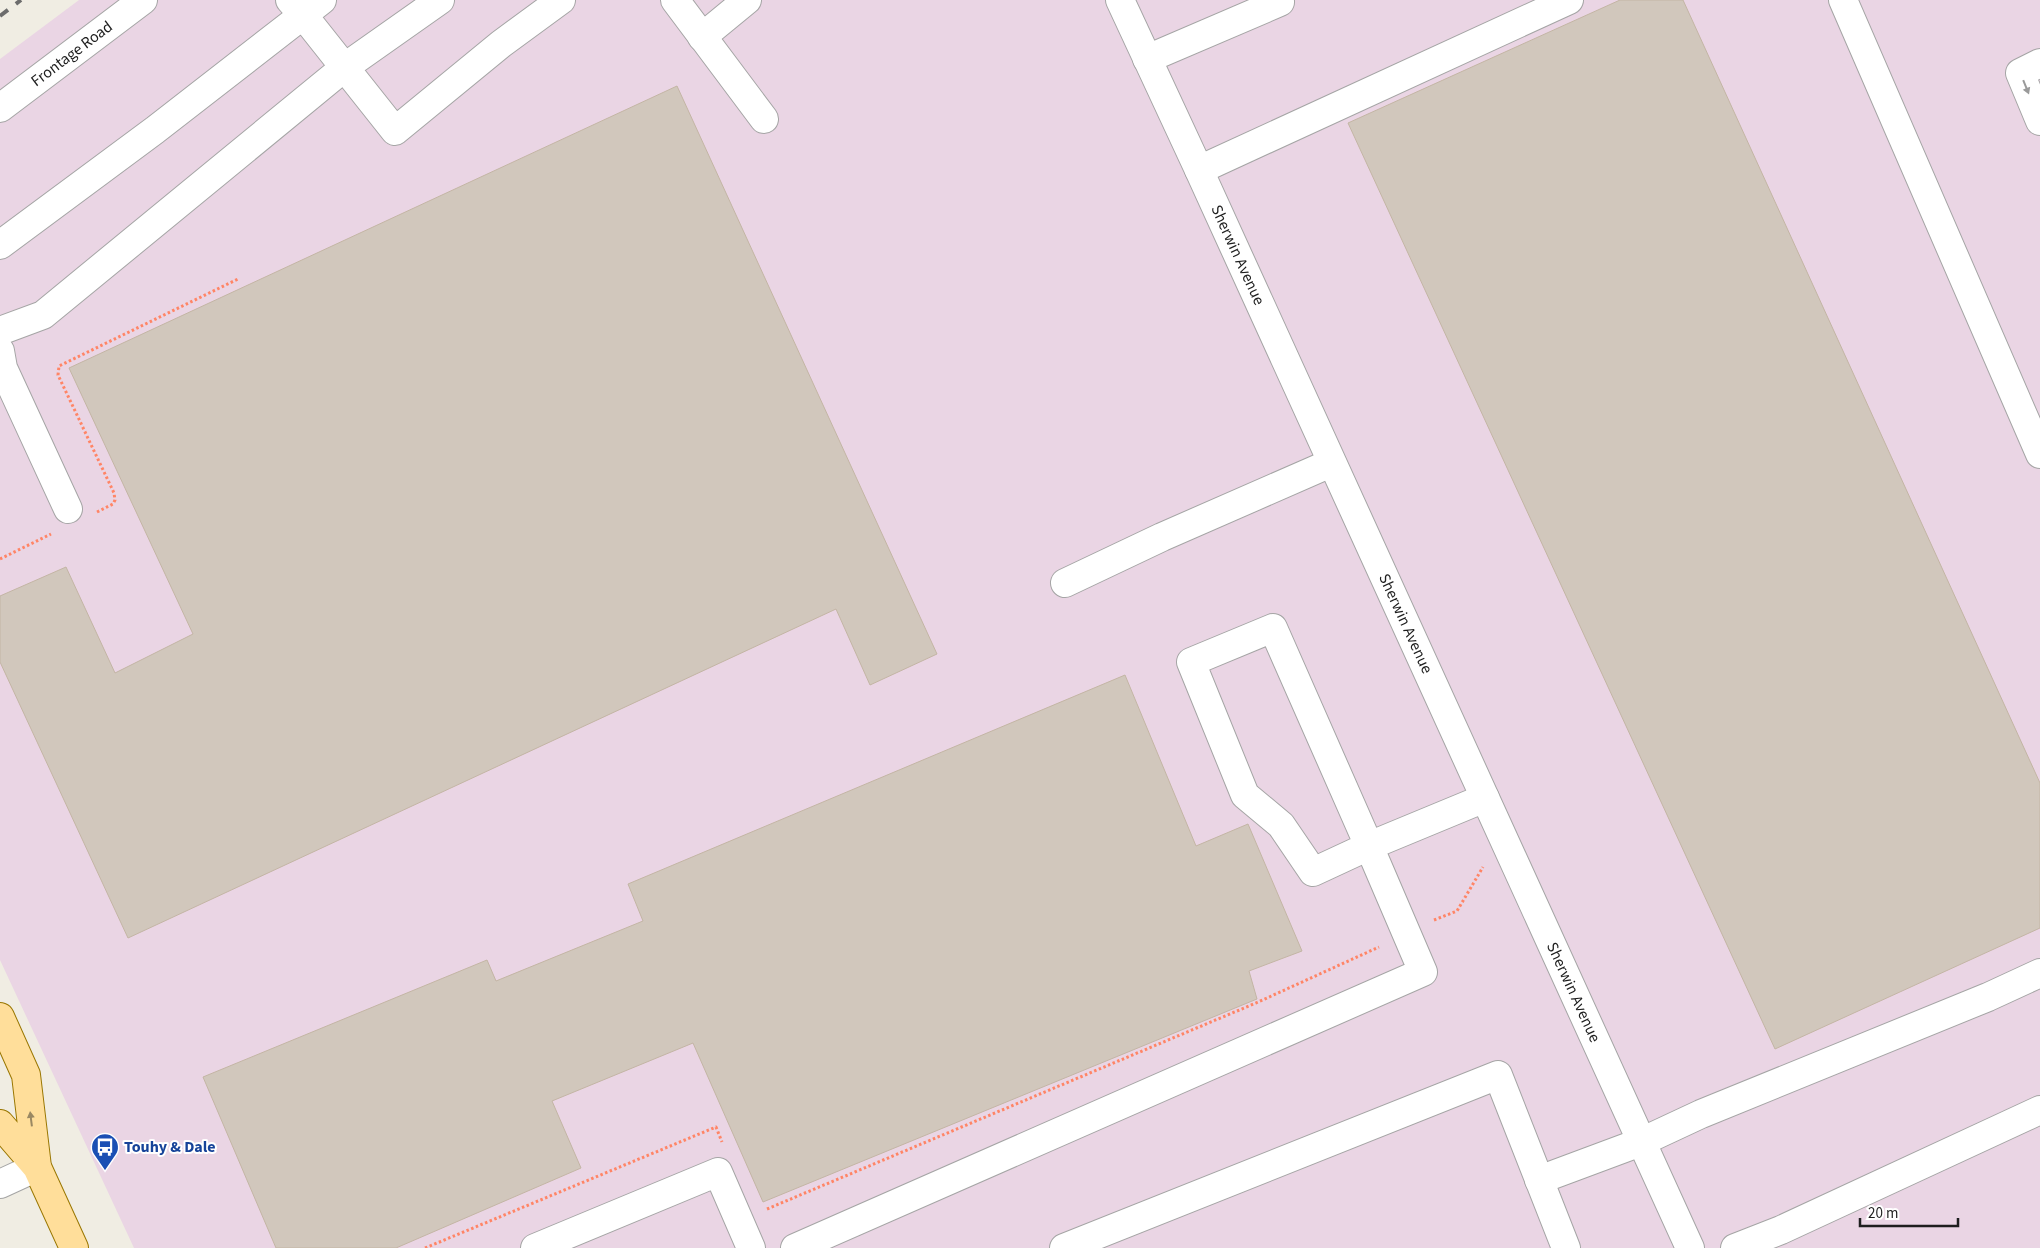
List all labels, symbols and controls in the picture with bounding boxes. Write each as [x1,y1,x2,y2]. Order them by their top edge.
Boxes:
street label: Frontage Road [26,16,117,92]
one-way arrow [2022,80,2030,95]
street label: Sherwin Avenue [1205,201,1270,309]
street label: Sherwin Avenue [1373,570,1438,677]
street label: Sherwin Avenue [1541,939,1606,1046]
one-way arrow [27,1110,35,1126]
bus stop icon: Touhy & Dale [90,1132,120,1171]
place label: Touhy & Dale [124,1136,216,1158]
scale bar [1860,1196,1958,1228]
text: 20 m [1868,1203,1898,1224]

